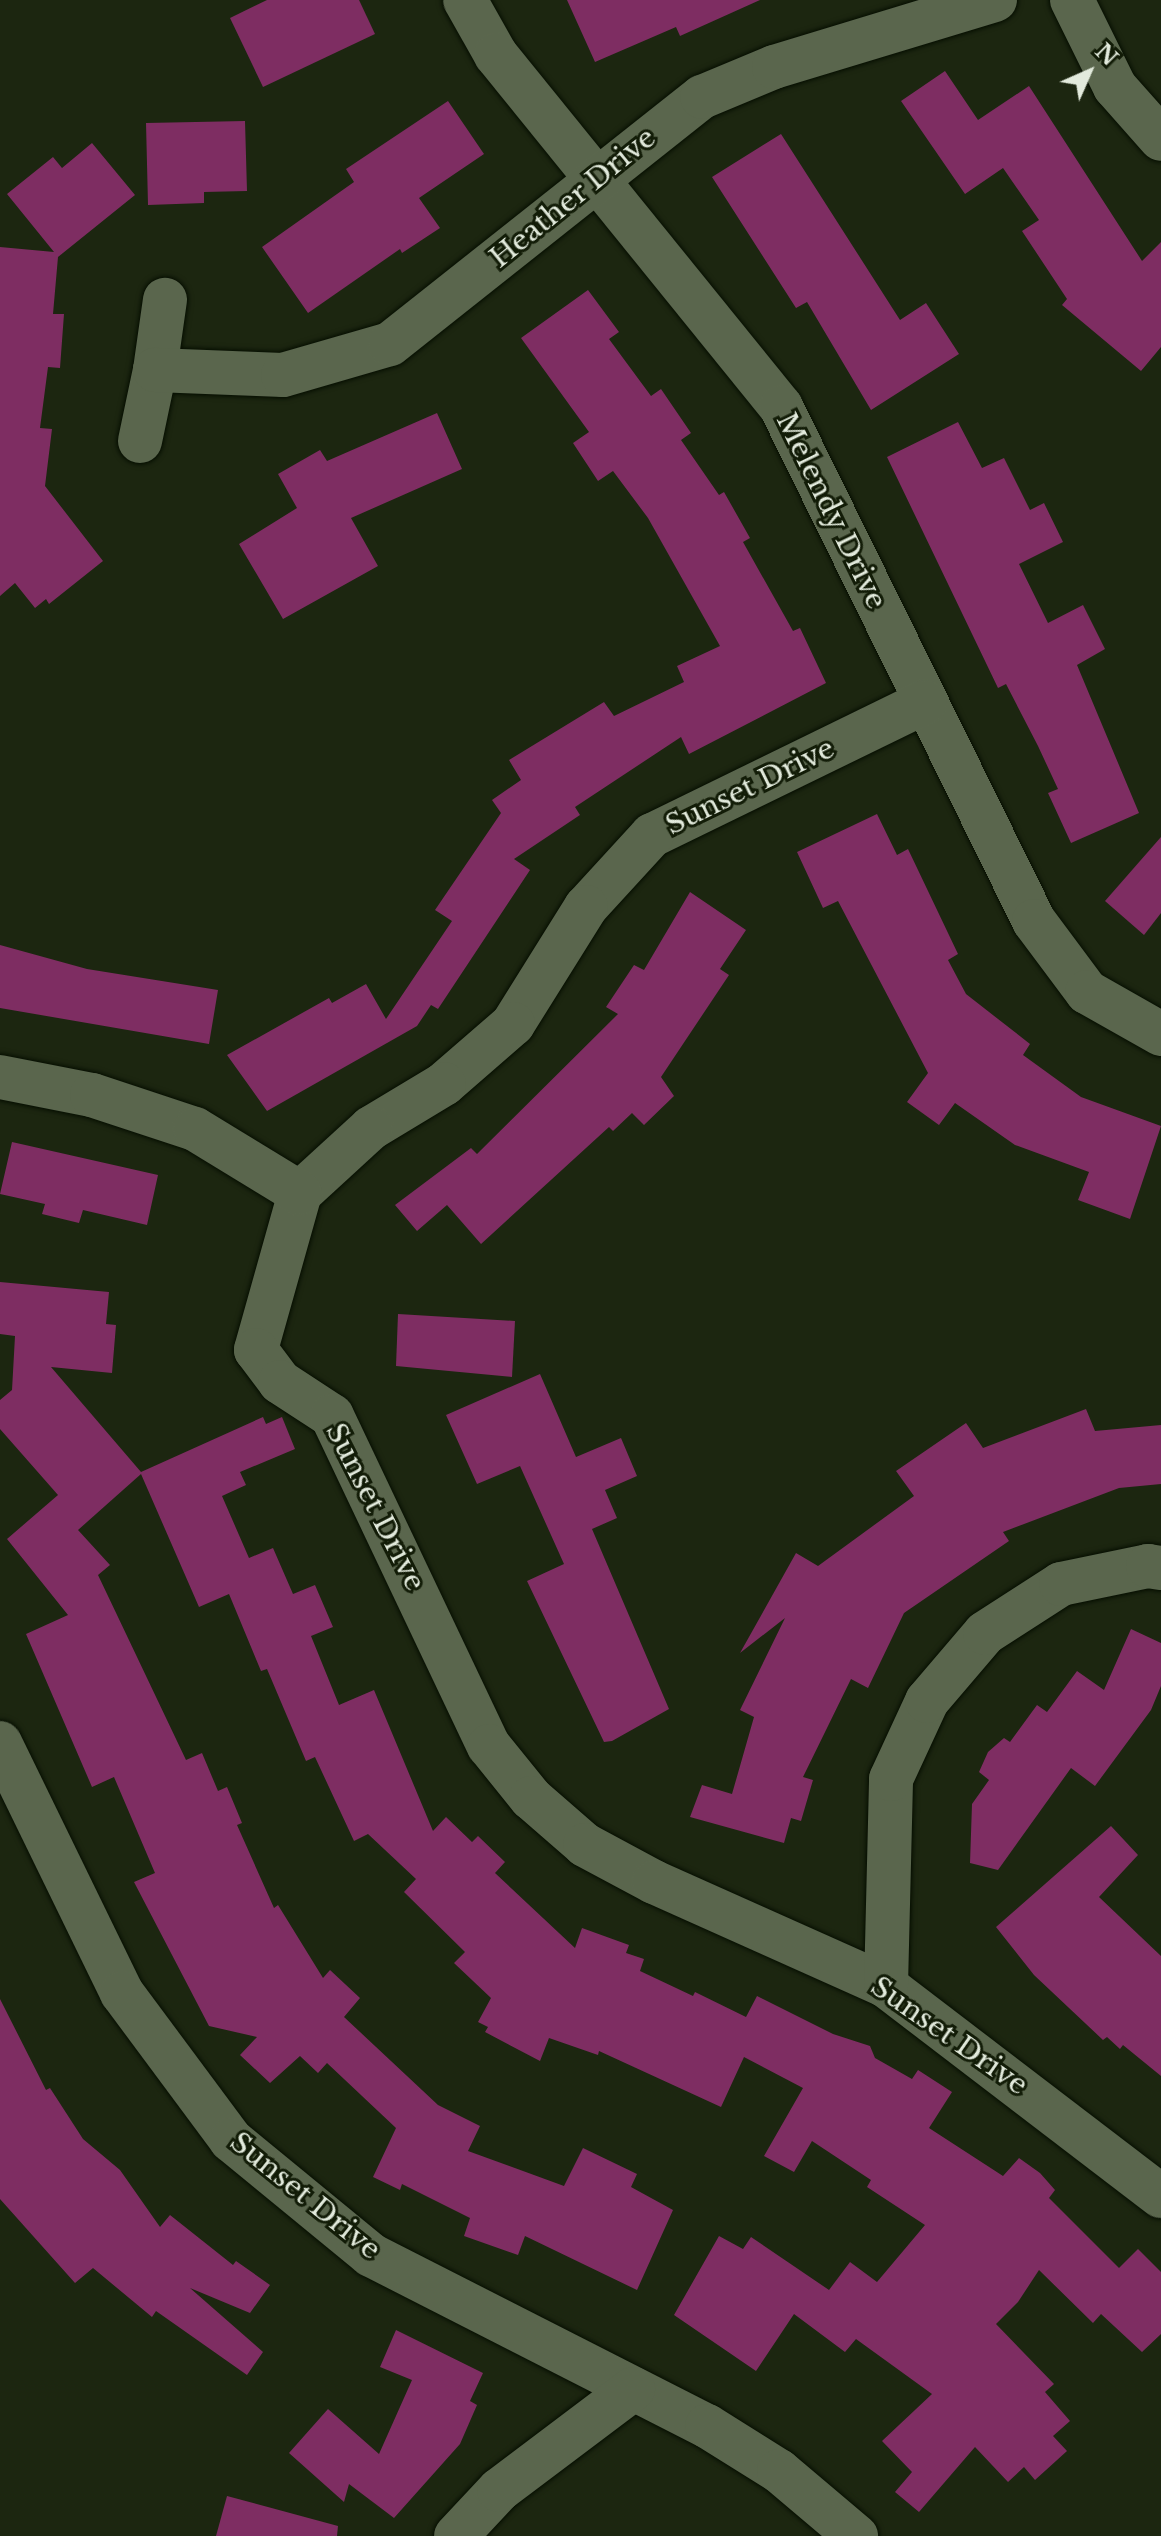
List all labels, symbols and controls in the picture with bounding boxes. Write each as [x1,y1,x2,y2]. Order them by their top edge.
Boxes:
north arrow [1049,32,1129,112]
text: N [1089,38,1123,72]
street label: Heather Drive [483,121,663,275]
street label: Melendy Drive [769,407,893,615]
street label: Sunset Drive [660,732,840,842]
street label: Sunset Drive [318,1418,432,1596]
street label: Sunset Drive [864,1970,1034,2102]
street label: Sunset Drive [223,2125,387,2267]

